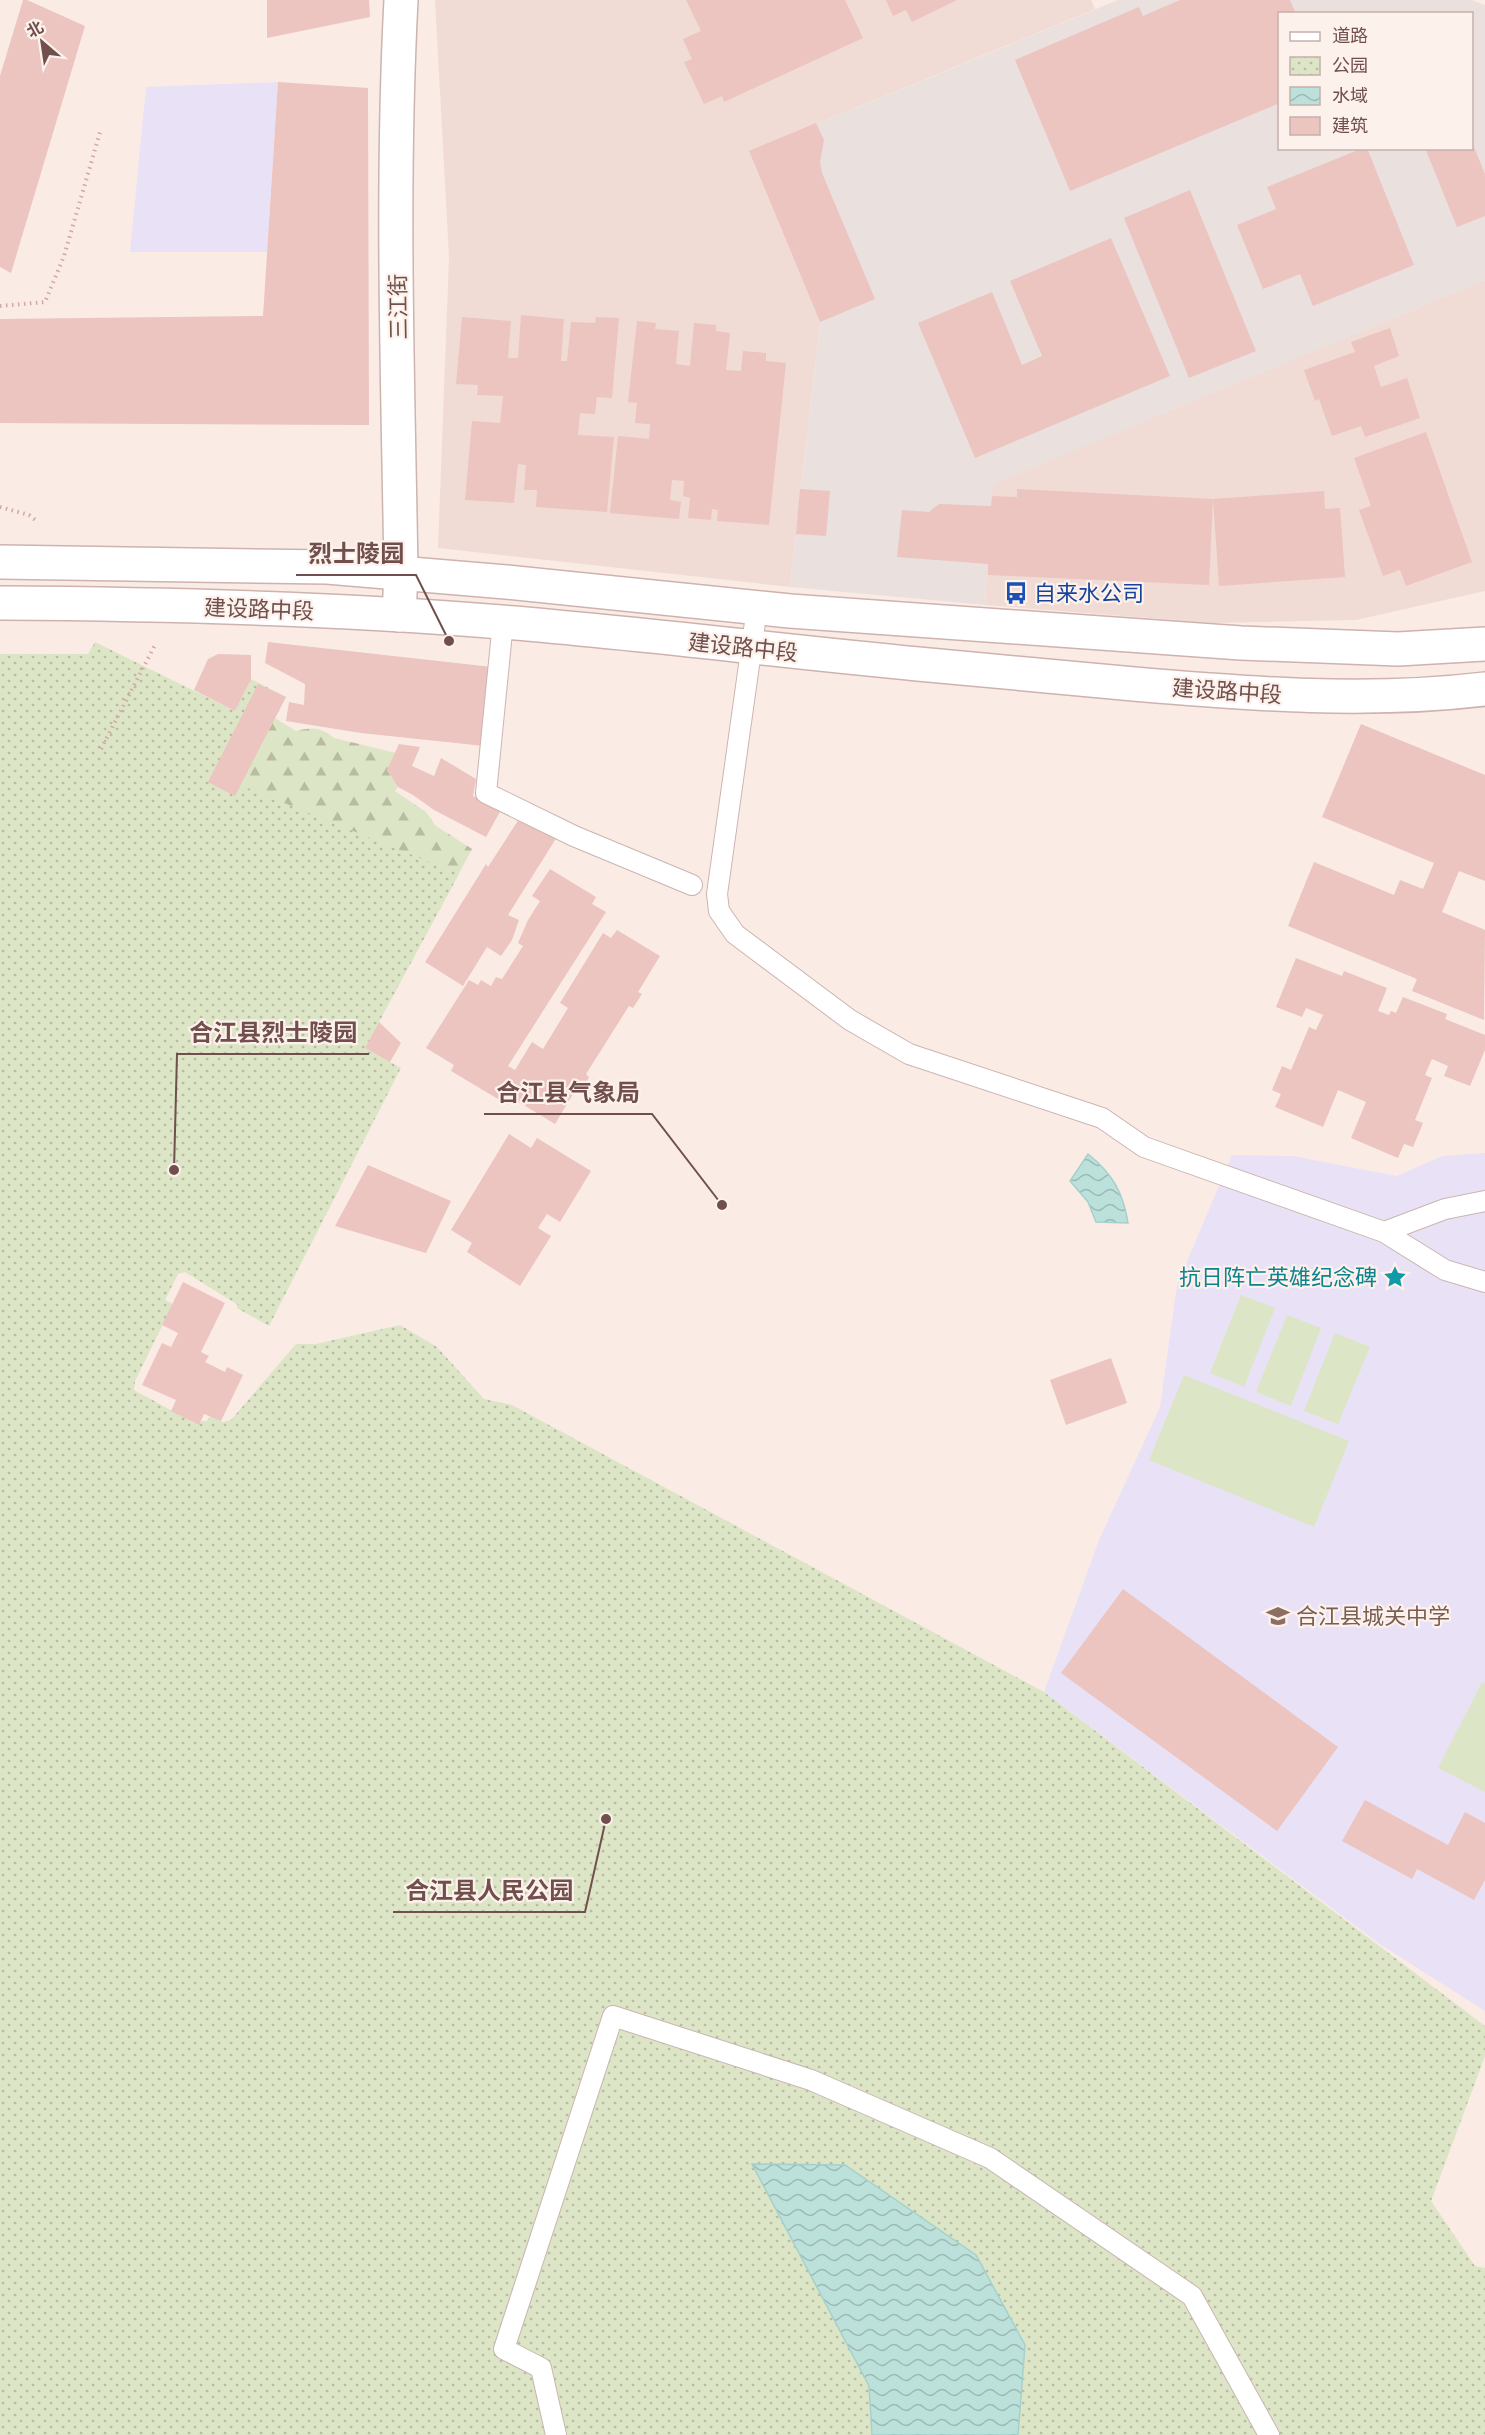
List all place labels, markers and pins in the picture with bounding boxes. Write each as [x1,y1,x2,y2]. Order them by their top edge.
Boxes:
callout: 烈士陵园 [296,533,416,575]
bus stop icon: 自来水公司 [1003,580,1029,606]
place label: 自来水公司 [1034,581,1144,608]
callout: 合江县烈士陵园 [177,1012,369,1054]
callout: 合江县气象局 [484,1072,652,1114]
place icon: 抗日阵亡英雄纪念碑 [1382,1264,1408,1290]
place label: 抗日阵亡英雄纪念碑 [1179,1265,1377,1292]
school or university icon: 合江县城关中学 [1265,1603,1291,1629]
place label: 合江县城关中学 [1296,1604,1450,1631]
callout: 合江县人民公园 [393,1870,585,1912]

